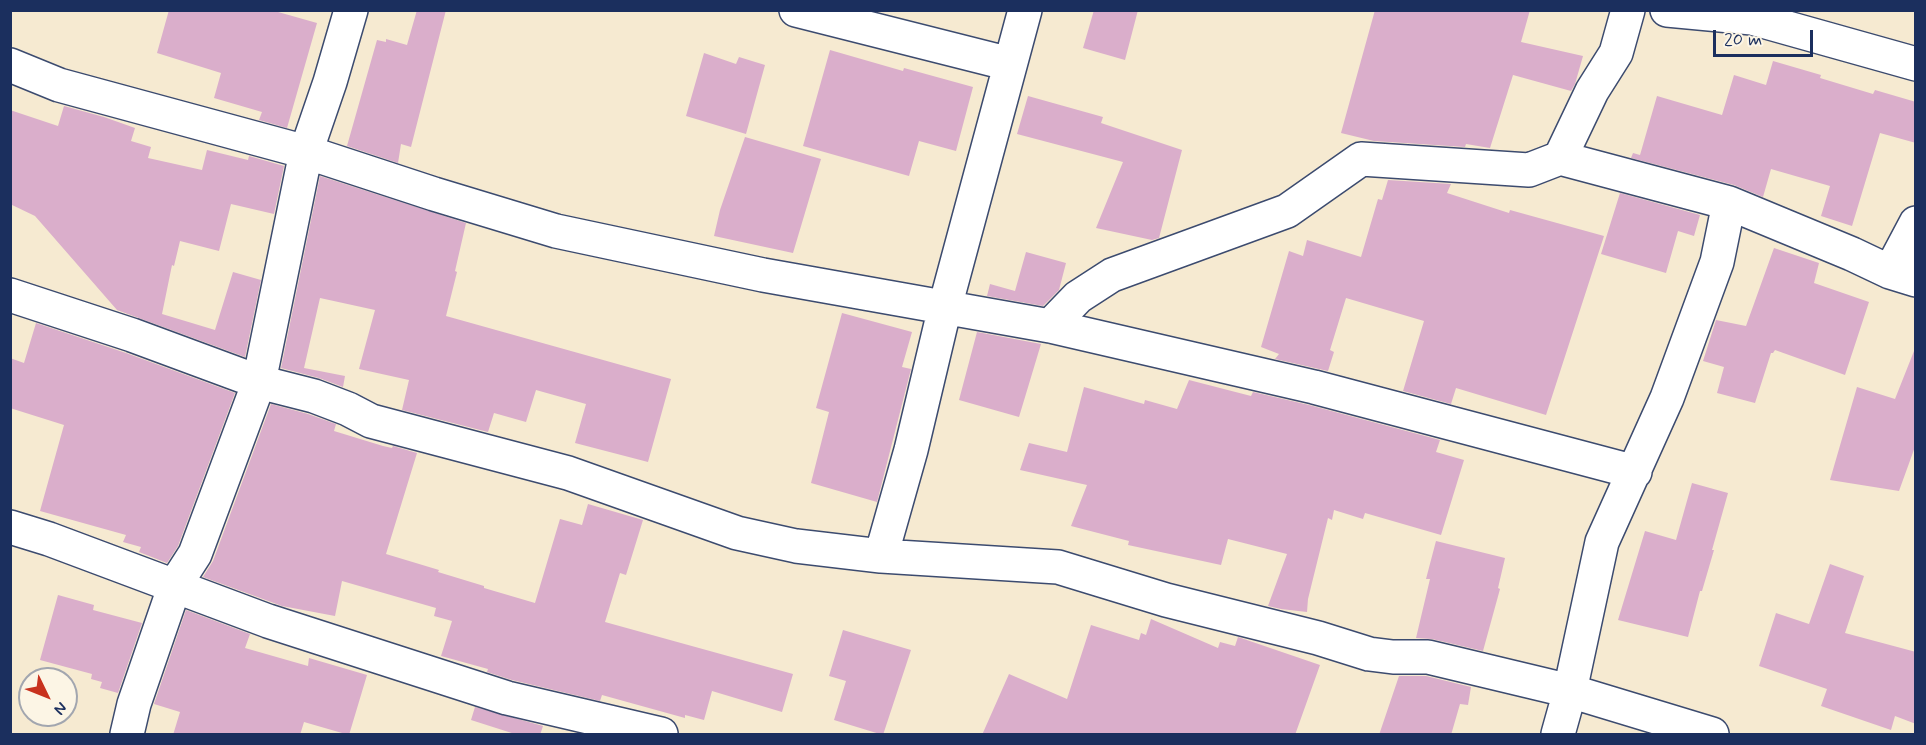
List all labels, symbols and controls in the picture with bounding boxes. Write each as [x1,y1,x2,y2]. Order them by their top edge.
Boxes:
scale bar [1716,18,1816,56]
text: 20 m [1724,28,1762,52]
north arrow [18,667,78,727]
text: N [49,697,71,719]

